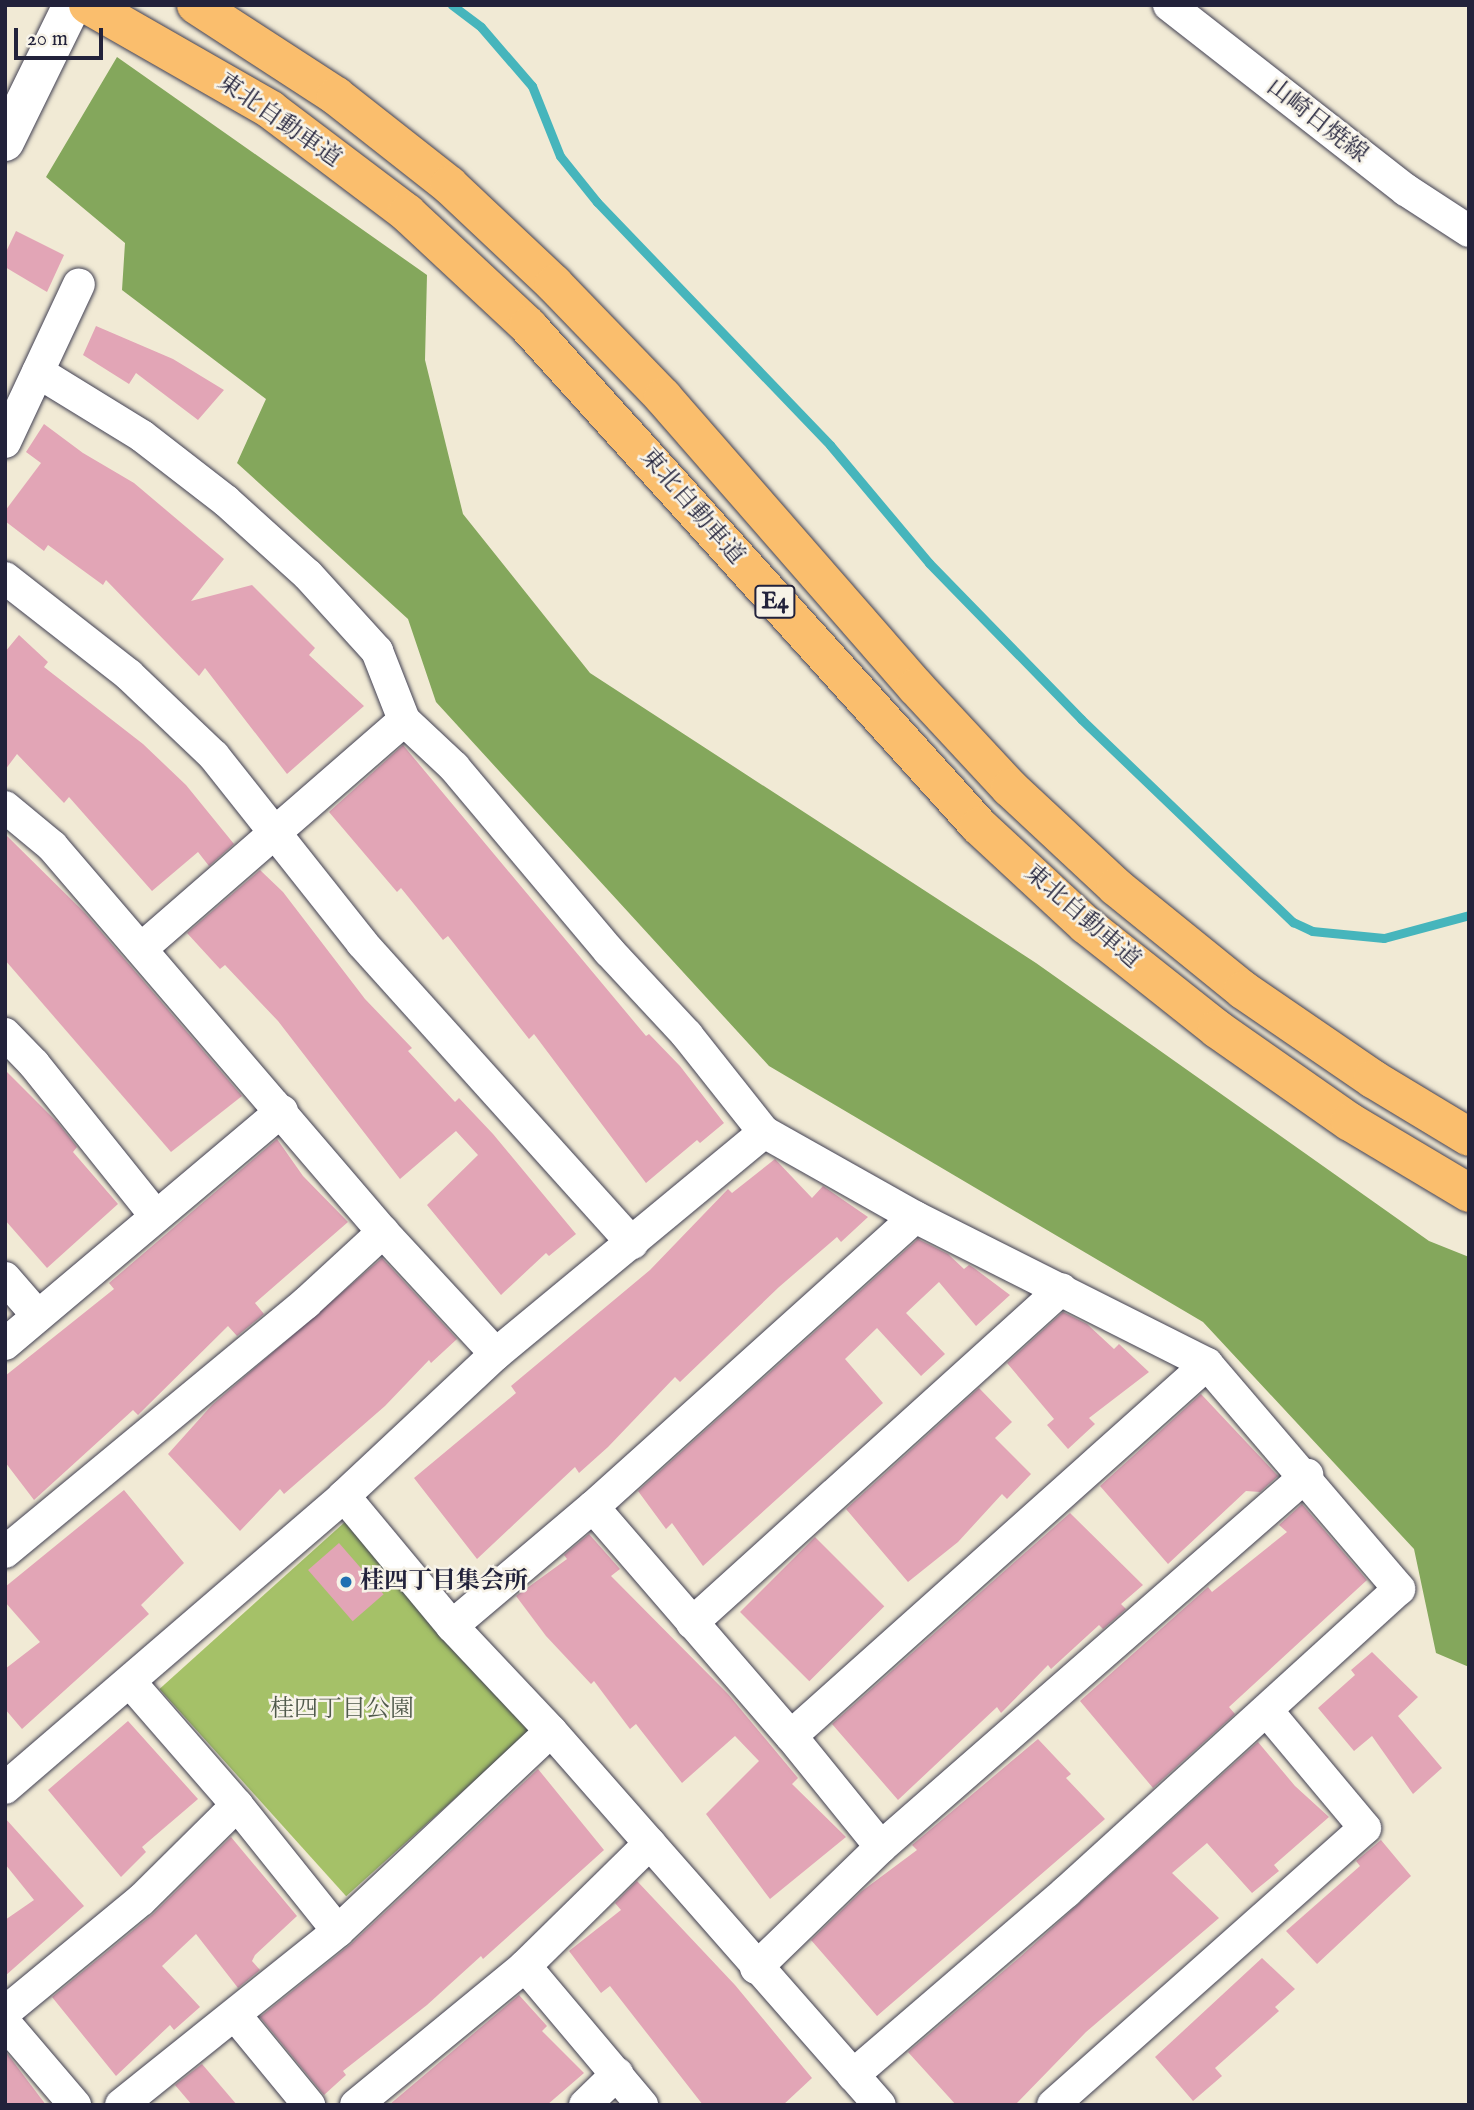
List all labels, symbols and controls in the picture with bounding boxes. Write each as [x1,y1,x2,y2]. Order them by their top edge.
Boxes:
scale bar [18,14,107,58]
text: 20 m [27,26,68,53]
street label: 東北自動車道 [212,68,346,174]
street label: 山崎日焼線 [1261,73,1373,169]
street label: 東北自動車道 [634,443,750,571]
road number: E4 [754,582,796,622]
street label: 東北自動車道 [1018,859,1146,975]
place label: 桂四丁目集会所 [360,1568,528,1596]
marker: 桂四丁目集会所 [338,1574,354,1590]
park label: 桂四丁目公園 [270,1696,414,1724]

